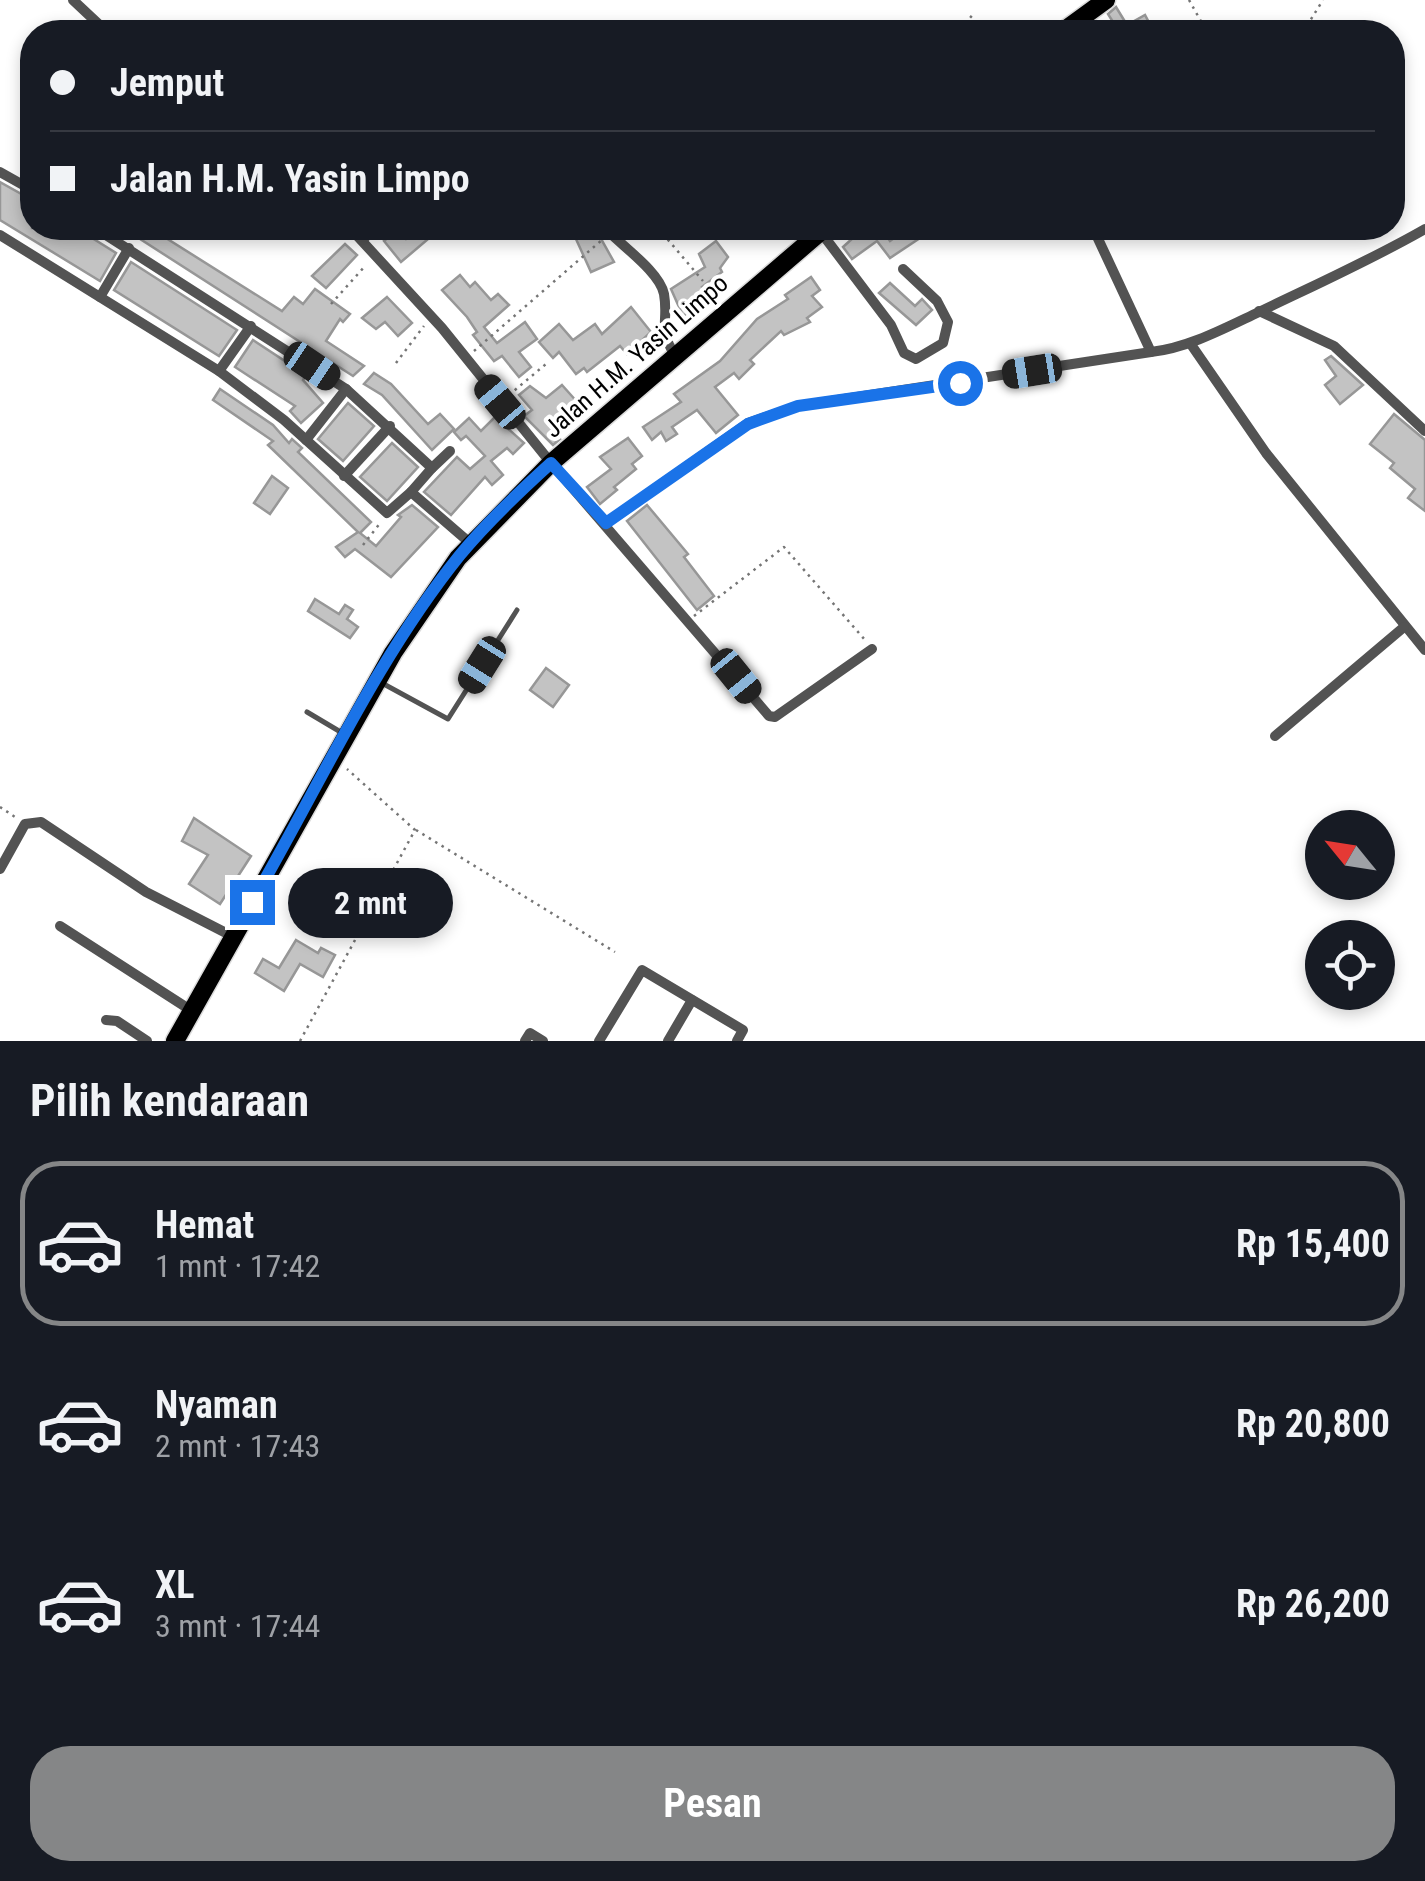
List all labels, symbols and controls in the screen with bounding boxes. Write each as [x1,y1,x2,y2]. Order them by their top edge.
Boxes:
text: Jemput [110,61,224,105]
text: Jalan H.M. Yasin Limpo [110,157,470,201]
street label: Jalan H.M. Yasin Limpo [538,268,734,444]
car [279,337,345,395]
car [1000,351,1064,391]
route start [938,361,983,406]
car [469,369,531,435]
car [453,632,511,698]
car [705,643,767,709]
north arrow [1305,810,1395,900]
map controls [1305,810,1395,1010]
callout: 2 mnt [287,867,452,937]
route end [230,880,275,925]
text: 2 mnt [334,884,407,922]
button: locate [1305,920,1395,1010]
text: Pilih kendaraan [30,1074,309,1127]
icon: car [35,1199,125,1289]
text: Hemat [155,1203,254,1247]
text: Rp 15,400 [1236,1222,1390,1266]
text: 1 mnt · 17:42 [155,1247,320,1285]
icon: car [35,1379,125,1469]
text: Nyaman [155,1383,278,1427]
text: Rp 20,800 [1236,1402,1390,1446]
text: 2 mnt · 17:43 [155,1427,320,1465]
icon: car [35,1559,125,1649]
text: XL [155,1563,194,1607]
text: Rp 26,200 [1236,1582,1390,1626]
text: 3 mnt · 17:44 [155,1607,320,1645]
button: Pesan [30,1746,1395,1861]

